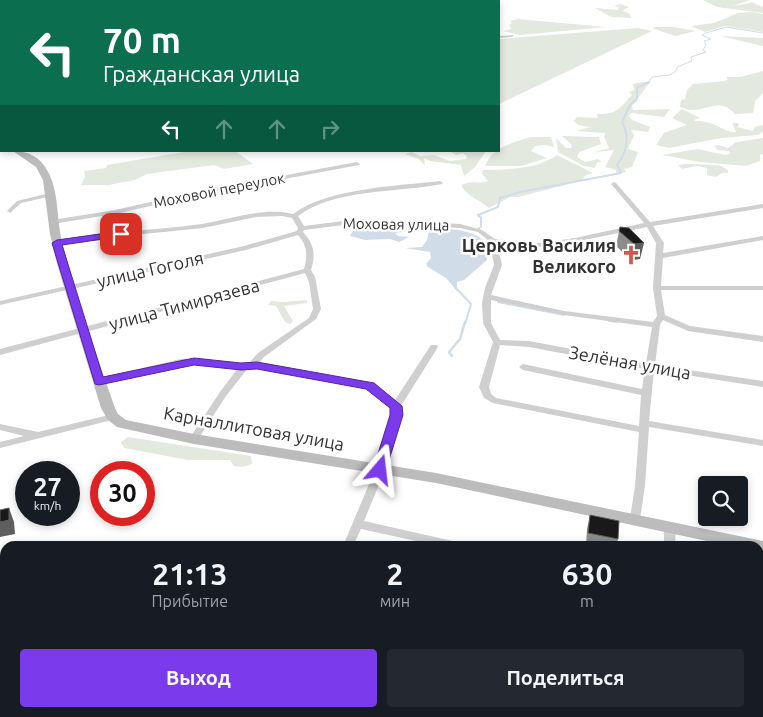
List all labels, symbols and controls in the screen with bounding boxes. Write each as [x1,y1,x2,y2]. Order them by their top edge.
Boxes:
icon: left [20,20,85,85]
text: 70 m [103,20,181,60]
text: Гражданская улица [103,61,300,86]
icon: left [157,115,185,143]
icon: ahead [210,115,238,143]
icon: ahead [263,115,291,143]
icon: right [316,115,344,143]
street label: Моховой переулок [152,169,286,211]
pin [100,213,142,255]
street label: Моховая улица [343,215,449,233]
icon: arrive [107,220,135,248]
place label: Церковь Василия Великого [462,235,616,276]
church icon: Церковь Василия Великого [620,244,642,266]
street label: улица Гоголя [95,247,205,291]
street label: улица Тимирязева [107,274,261,334]
street label: Зелёная улица [568,341,692,383]
street label: Карналлитовая улица [162,402,346,454]
position arrow [353,443,405,495]
speed limit sign: 30 [90,461,155,526]
text: 27 [33,473,62,501]
map controls [698,476,748,526]
button: search [698,476,748,526]
text: km/h [34,499,61,512]
text: 21:13 [152,557,227,591]
text: 2 [386,557,403,591]
text: 630 [562,557,612,591]
text: Прибытие [152,592,228,610]
text: мин [380,592,410,610]
text: m [580,592,594,610]
button: Выход [20,649,377,707]
button: Поделиться [387,649,744,707]

